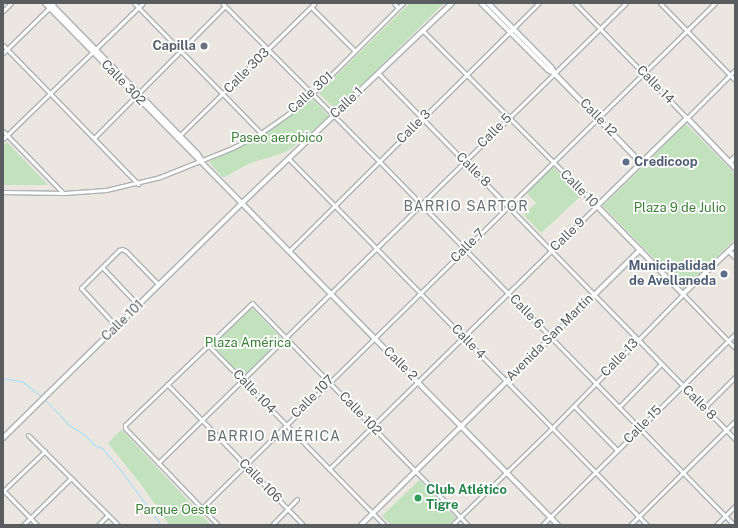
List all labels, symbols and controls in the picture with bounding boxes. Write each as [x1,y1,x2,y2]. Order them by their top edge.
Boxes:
place label: Capilla [152,38,196,54]
marker: Capilla [199,41,209,51]
street label: Calle 303 [221,45,273,97]
street label: Calle 302 [97,57,149,109]
street label: Calle 14 [633,63,677,107]
street label: Calle 301 [285,69,337,117]
street label: Calle 1 [327,84,367,122]
street label: Calle 12 [576,96,620,140]
street label: Calle 3 [394,107,434,147]
street label: Calle 5 [475,111,515,151]
park label: Paseo aerobico [231,130,323,146]
street label: Calle 8 [453,150,493,190]
place label: Credicoop [634,154,698,170]
marker: Credicoop [621,157,631,167]
street label: Calle 10 [557,167,601,211]
district label: BARRIO SARTOR [403,198,529,214]
park label: Plaza 9 de Julio [634,200,726,216]
street label: Calle 9 [547,215,589,255]
street label: Calle 7 [448,226,488,266]
place label: Municipalidad de Avellaneda [628,259,716,290]
marker: Municipalidad de Avellaneda [719,269,729,279]
street label: Avenida San Martín [503,291,597,385]
street label: Calle 6 [506,291,546,333]
street label: Calle 101 [99,297,147,345]
street label: Calle 4 [448,321,488,363]
park label: Plaza América [205,335,291,351]
street label: Calle 13 [598,336,642,380]
street label: Calle 2 [380,344,420,384]
street label: Calle 104 [229,367,279,417]
street label: Calle 107 [288,372,338,422]
street label: Calle 8 [679,382,719,424]
street label: Calle 102 [335,389,385,439]
street label: Calle 15 [621,403,665,447]
district label: BARRIO AMÉRICA [207,428,341,444]
street label: Calle 106 [235,456,285,506]
place label: Club Atlético Tigre [426,483,507,514]
marker: Club Atlético Tigre [413,493,423,503]
park label: Parque Oeste [135,502,217,518]

